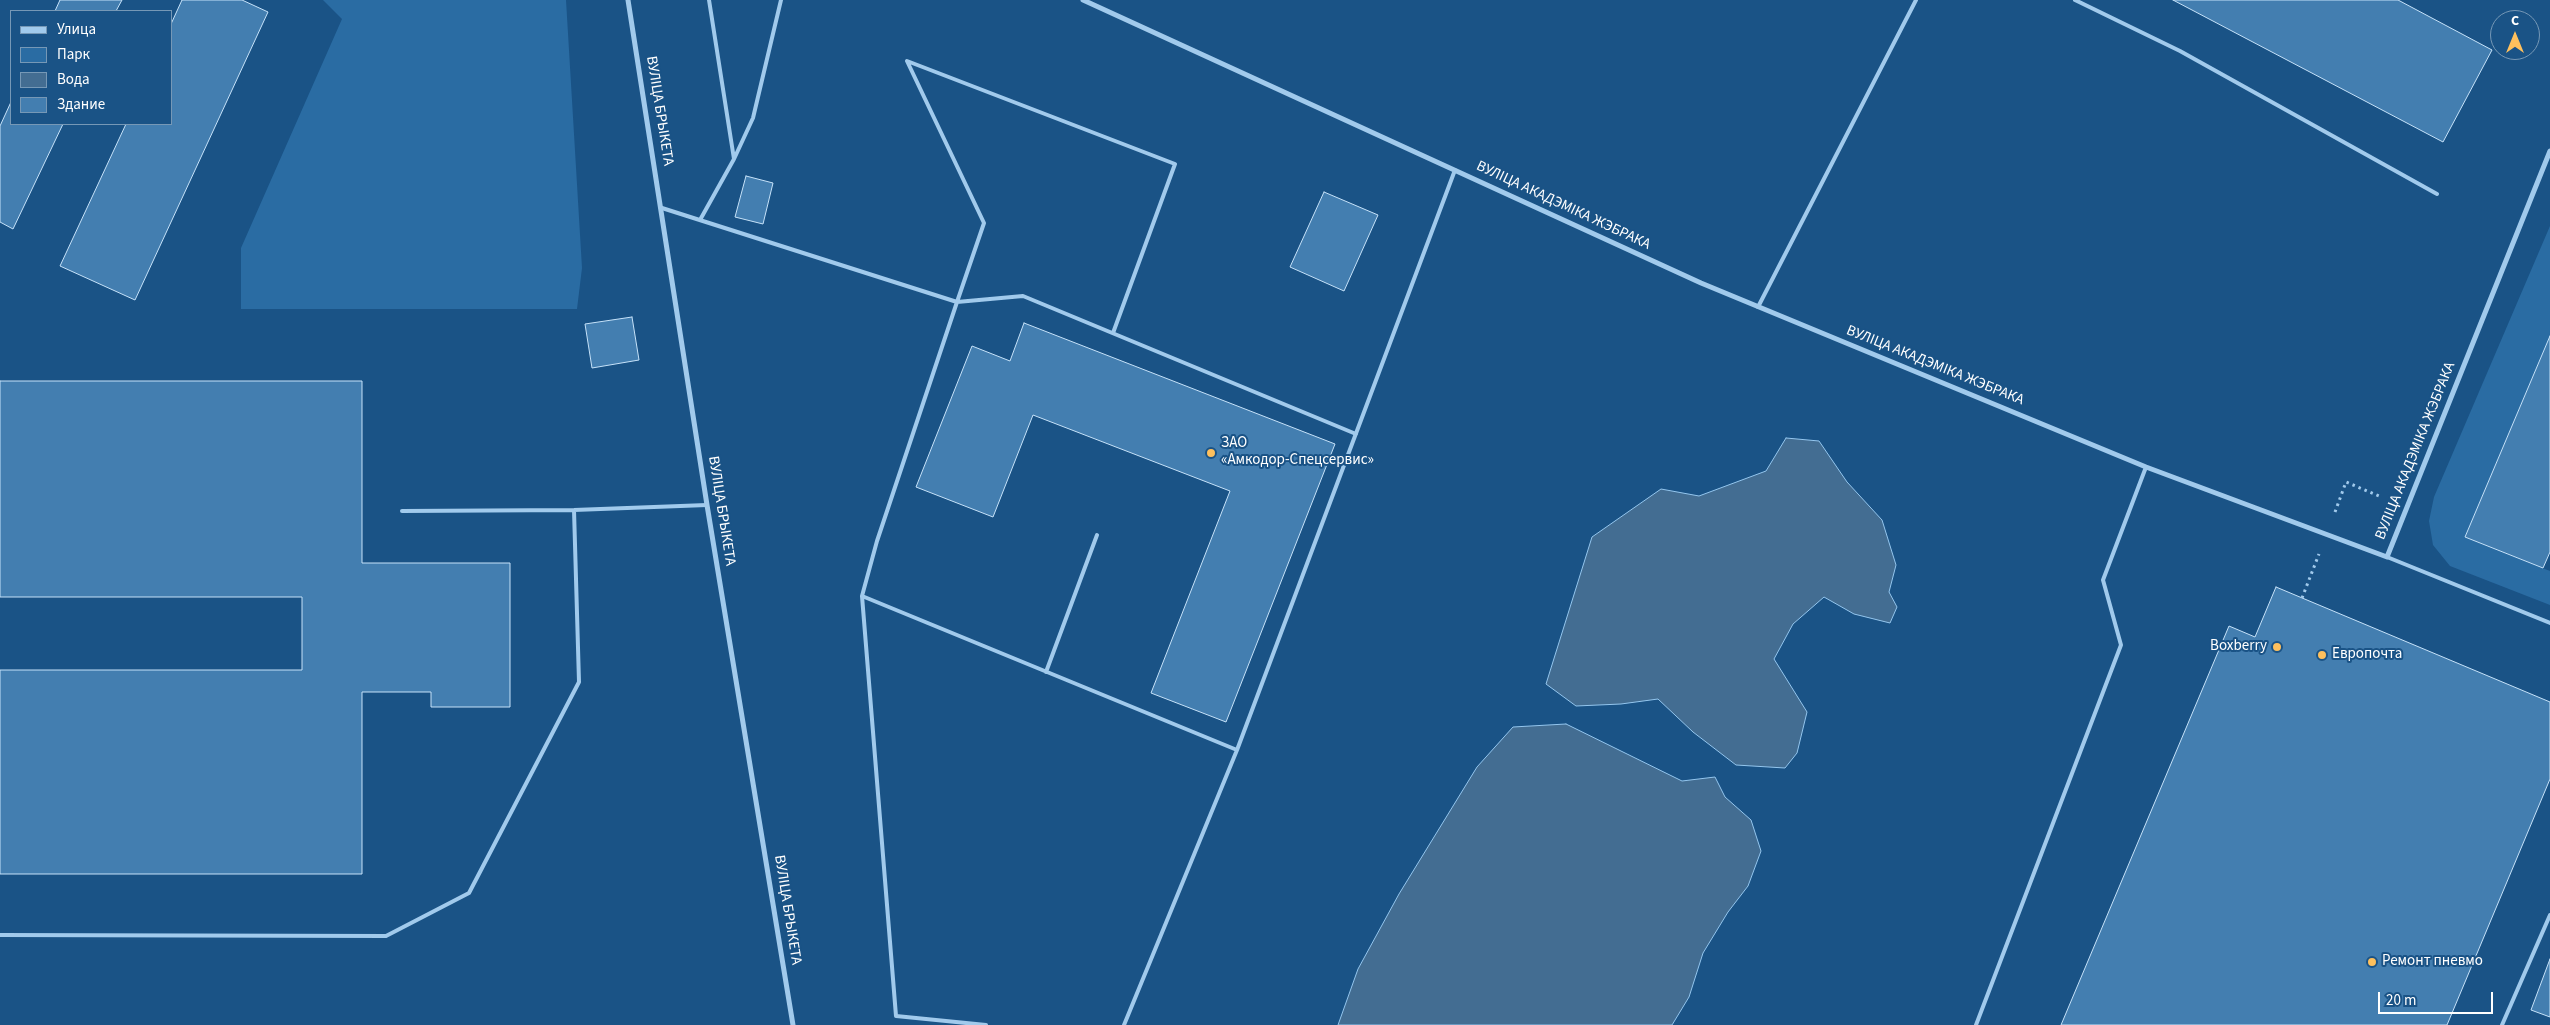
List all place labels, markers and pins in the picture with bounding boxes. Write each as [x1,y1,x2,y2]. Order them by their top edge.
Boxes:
place label: ЗАО «Амкодор-Спецсервис» [1221,435,1374,470]
marker: ЗАО «Амкодор-Спецсервис» [1205,447,1217,459]
place label: Boxberry [2210,638,2267,656]
marker: Boxberry [2271,641,2283,653]
place label: Европочта [2332,646,2402,664]
marker: Европочта [2316,649,2328,661]
place label: Ремонт пневмо [2382,953,2483,971]
marker: Ремонт пневмо [2366,956,2378,968]

